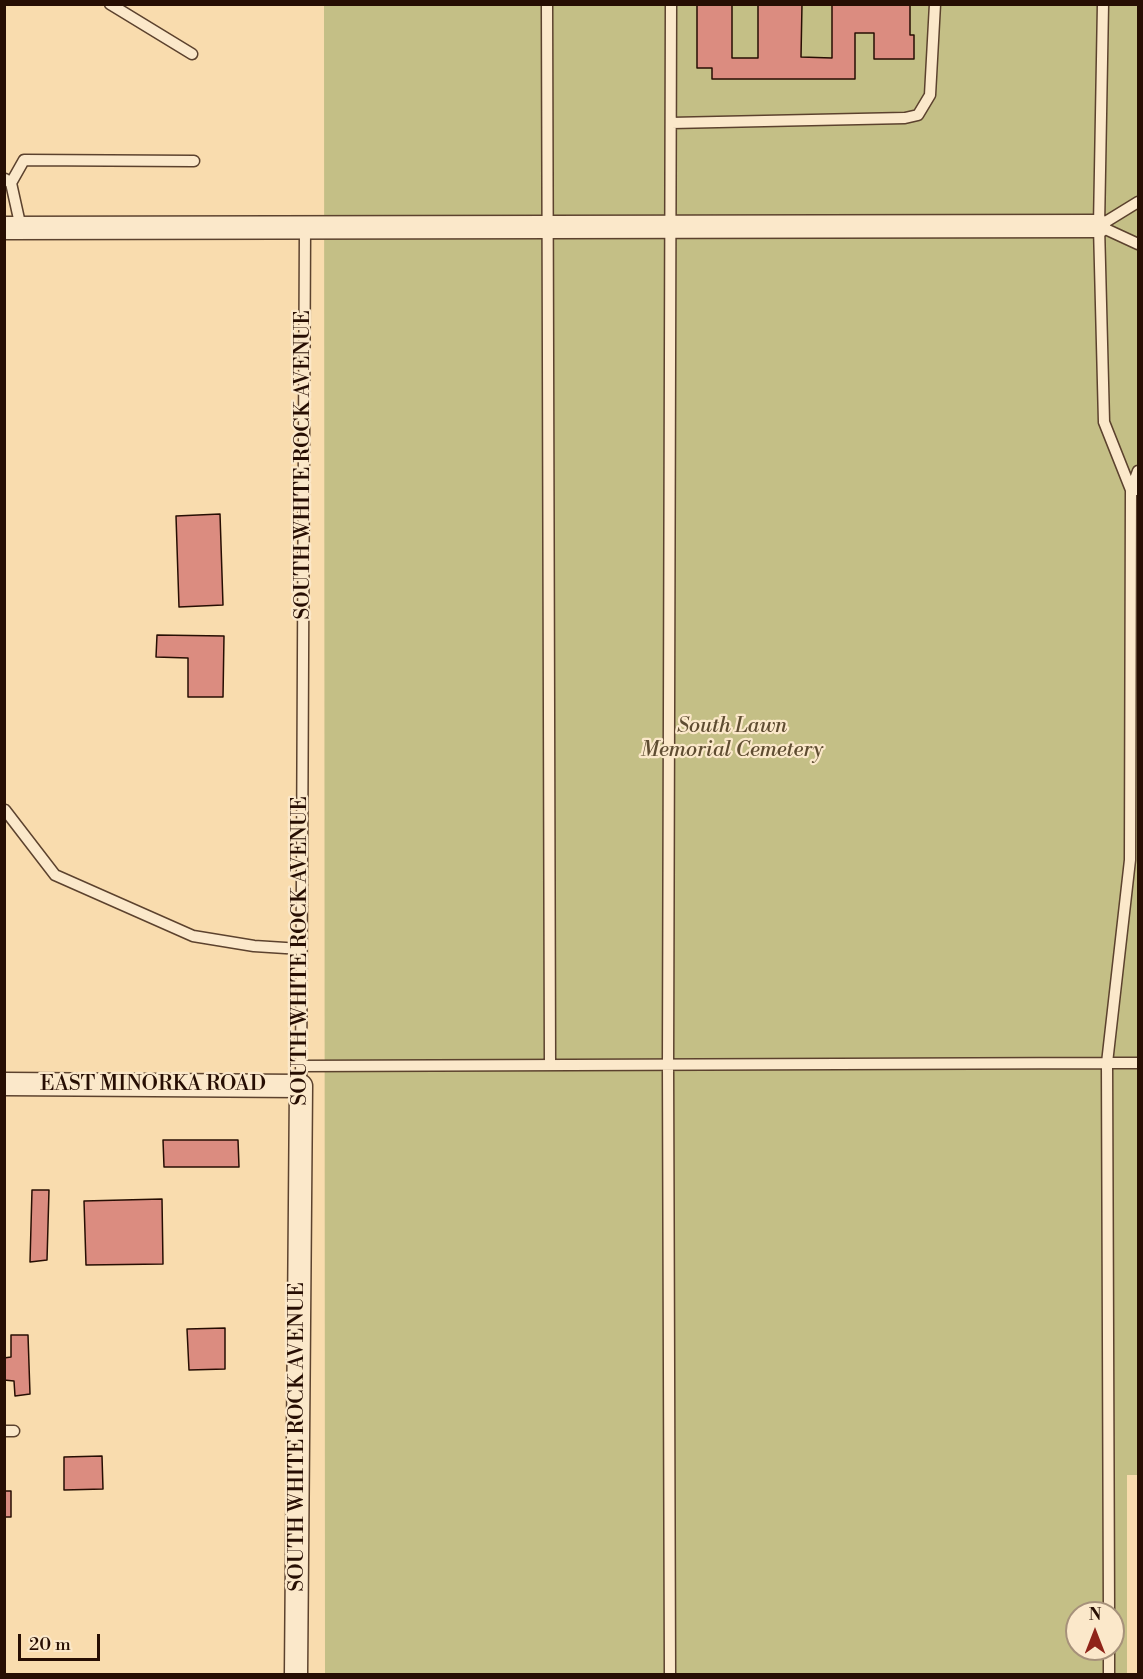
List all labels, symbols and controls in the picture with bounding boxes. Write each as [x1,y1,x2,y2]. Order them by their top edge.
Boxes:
street label: SOUTH WHITE ROCK AVENUE [291,310,317,620]
park label: South Lawn Memorial Cemetery [641,714,823,764]
street label: SOUTH WHITE ROCK AVENUE [288,796,314,1106]
street label: EAST MINORKA ROAD [40,1072,266,1098]
street label: SOUTH WHITE ROCK AVENUE [285,1282,311,1592]
north arrow [1065,1601,1125,1661]
text: N [1089,1605,1101,1625]
scale bar [21,1622,104,1660]
text: 20 m [29,1633,71,1656]

